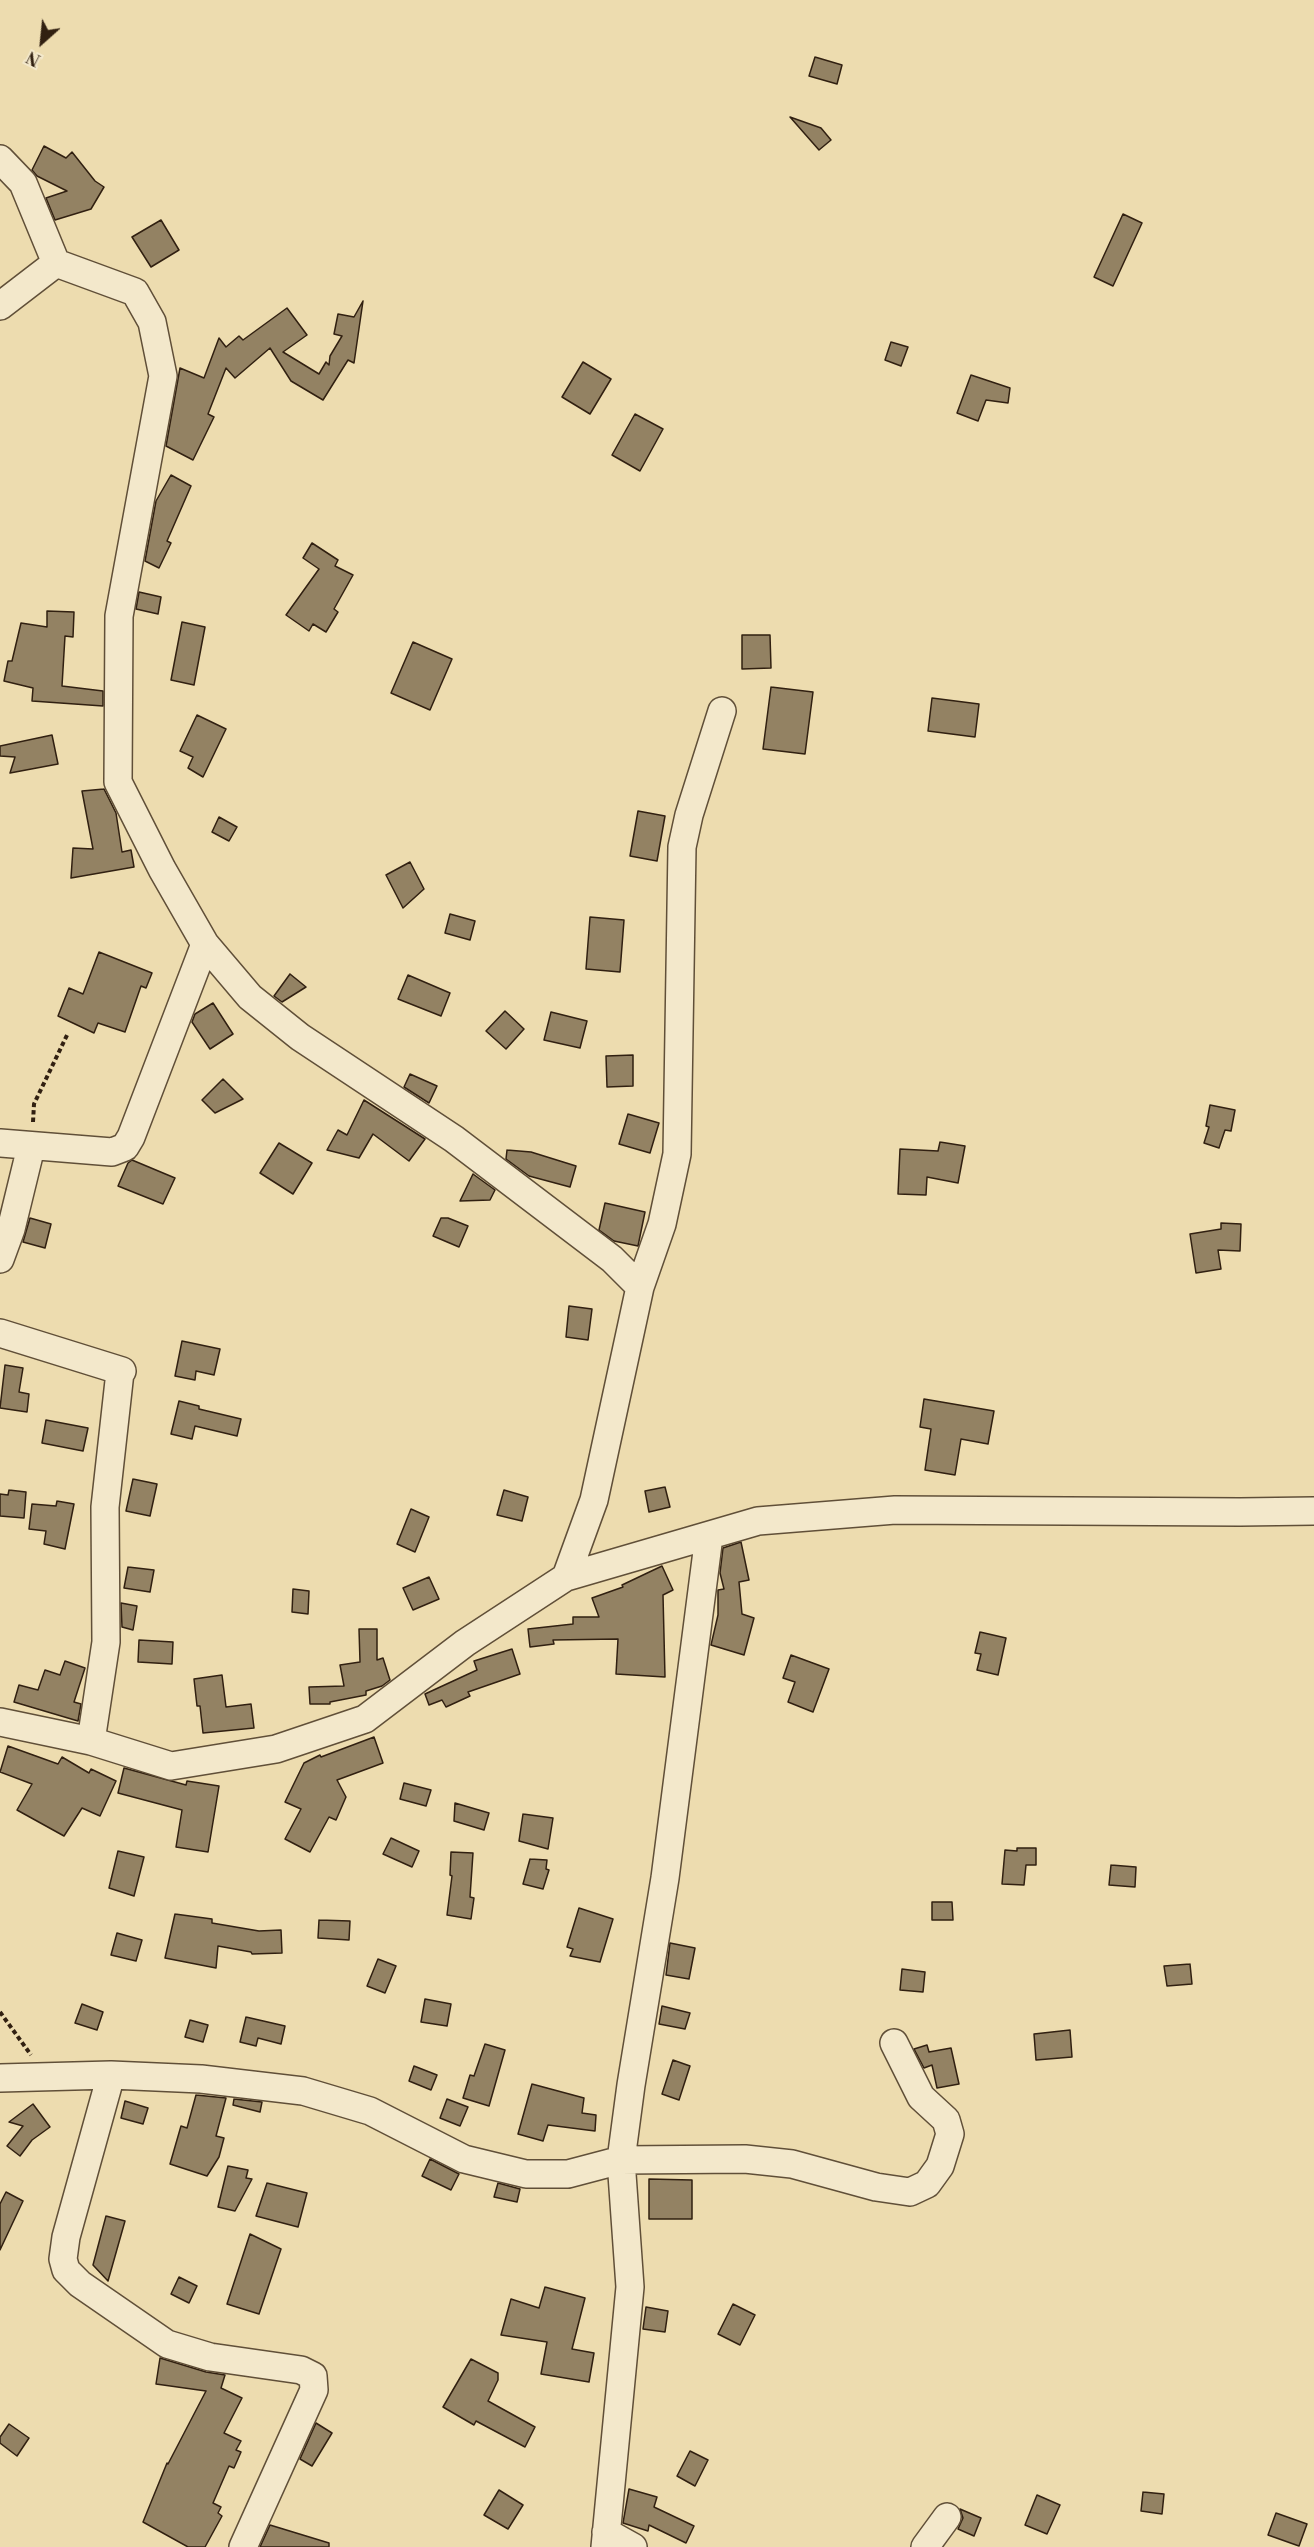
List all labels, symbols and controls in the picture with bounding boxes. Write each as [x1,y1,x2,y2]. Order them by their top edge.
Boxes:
north arrow [12,12,72,72]
text: N [24,46,44,70]

